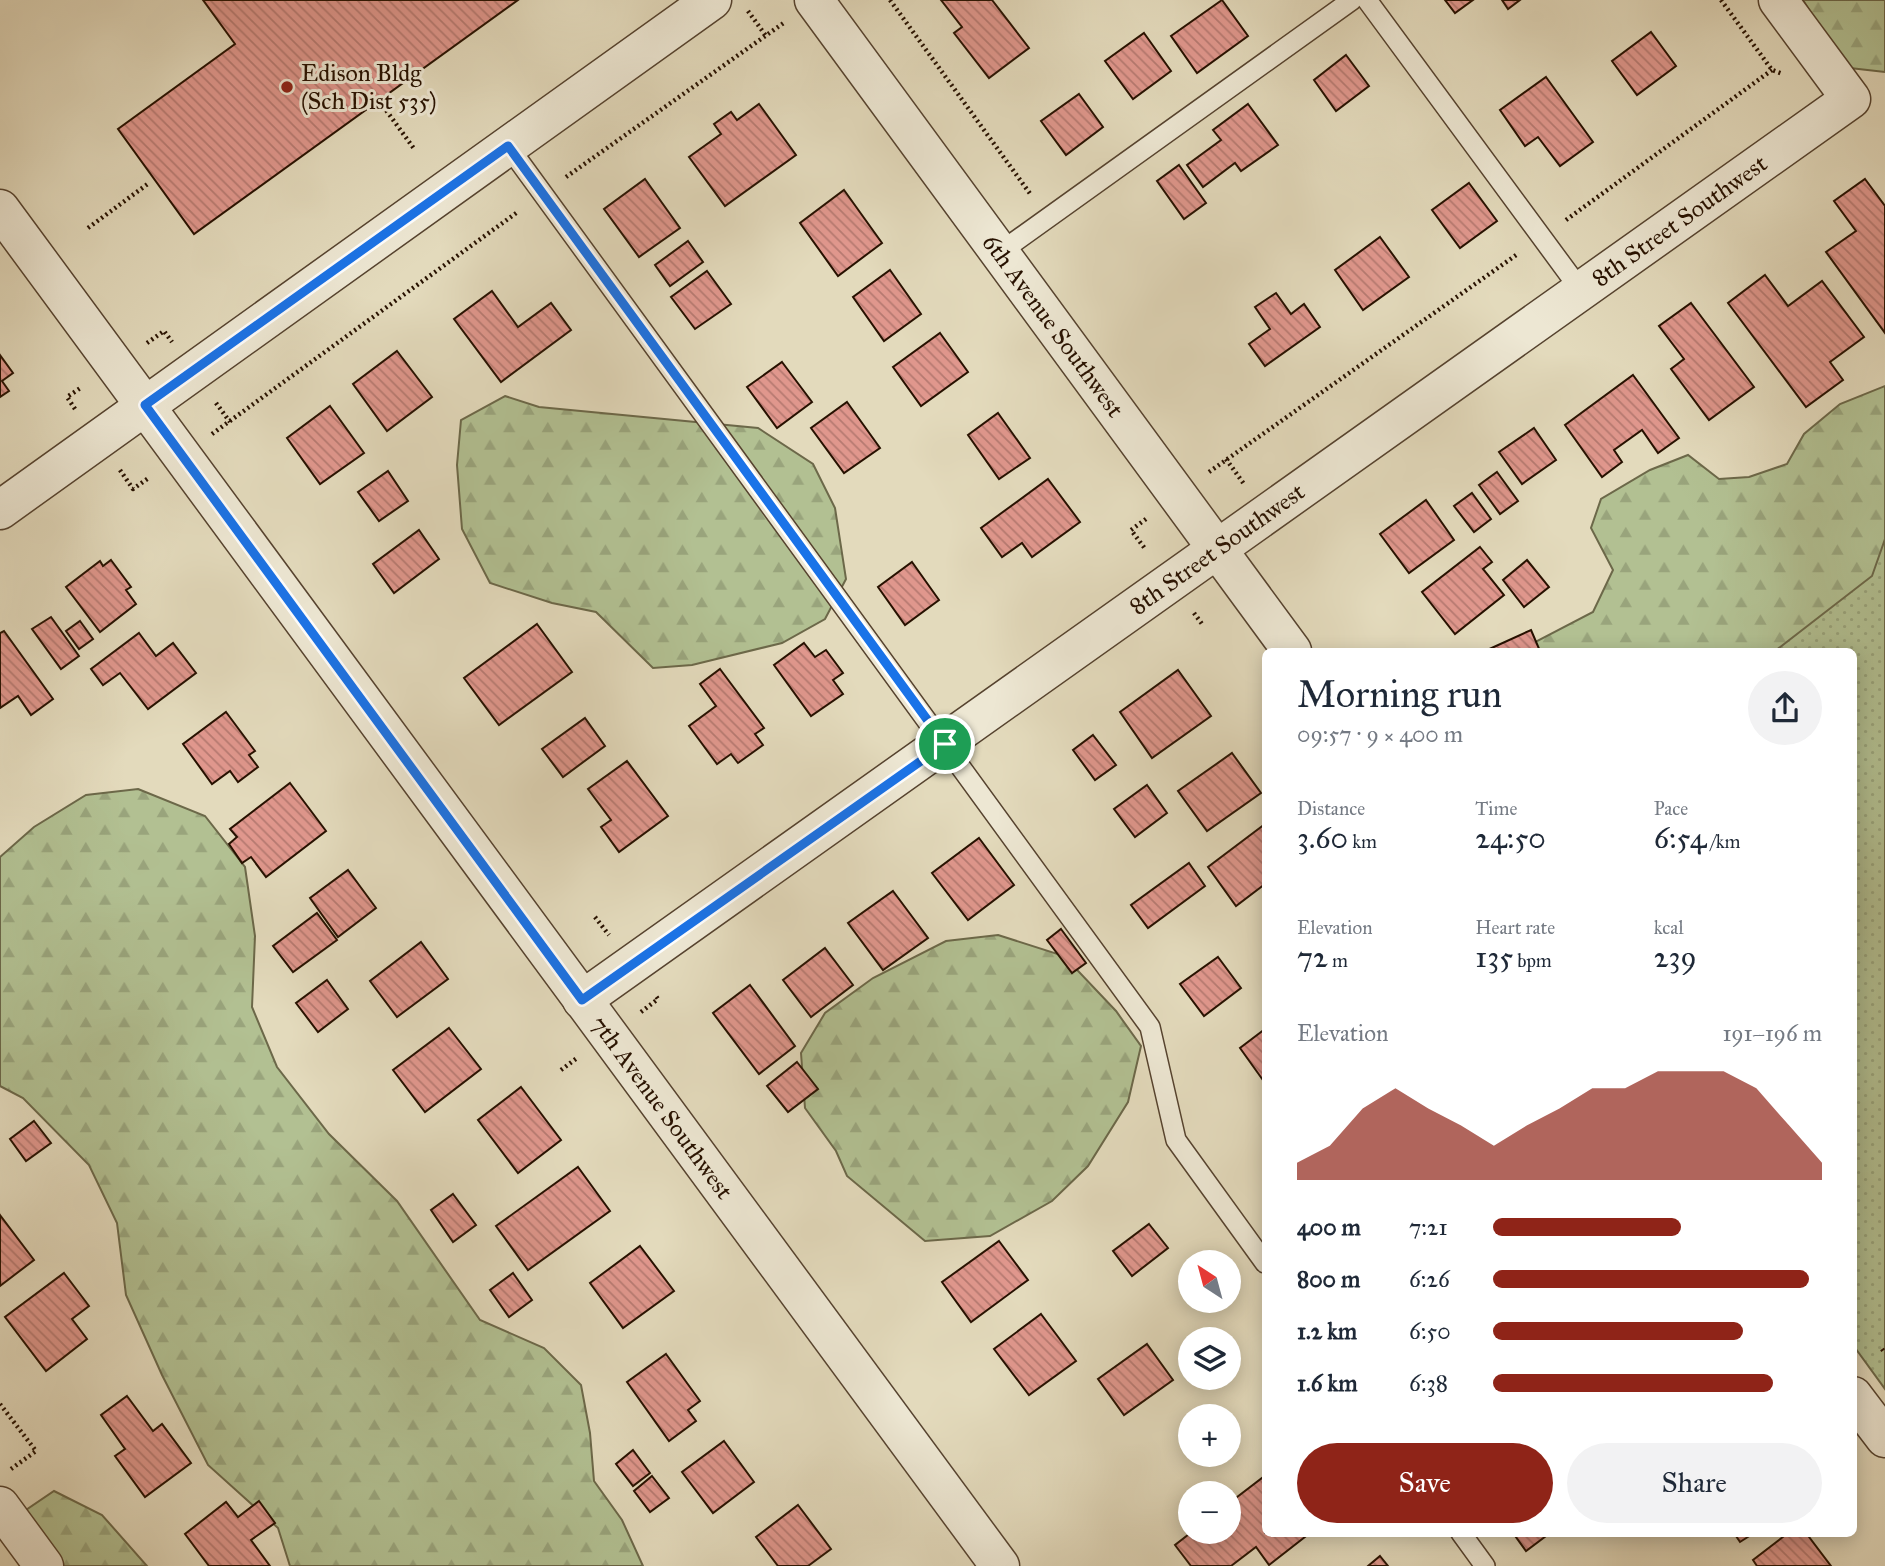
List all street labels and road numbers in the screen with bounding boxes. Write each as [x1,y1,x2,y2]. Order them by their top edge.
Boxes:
street label: 8th Street Southwest [1586,148,1773,293]
street label: 6th Avenue Southwest [976,228,1131,424]
street label: 8th Street Southwest [1124,476,1311,621]
street label: 7th Avenue Southwest [585,1010,740,1205]

